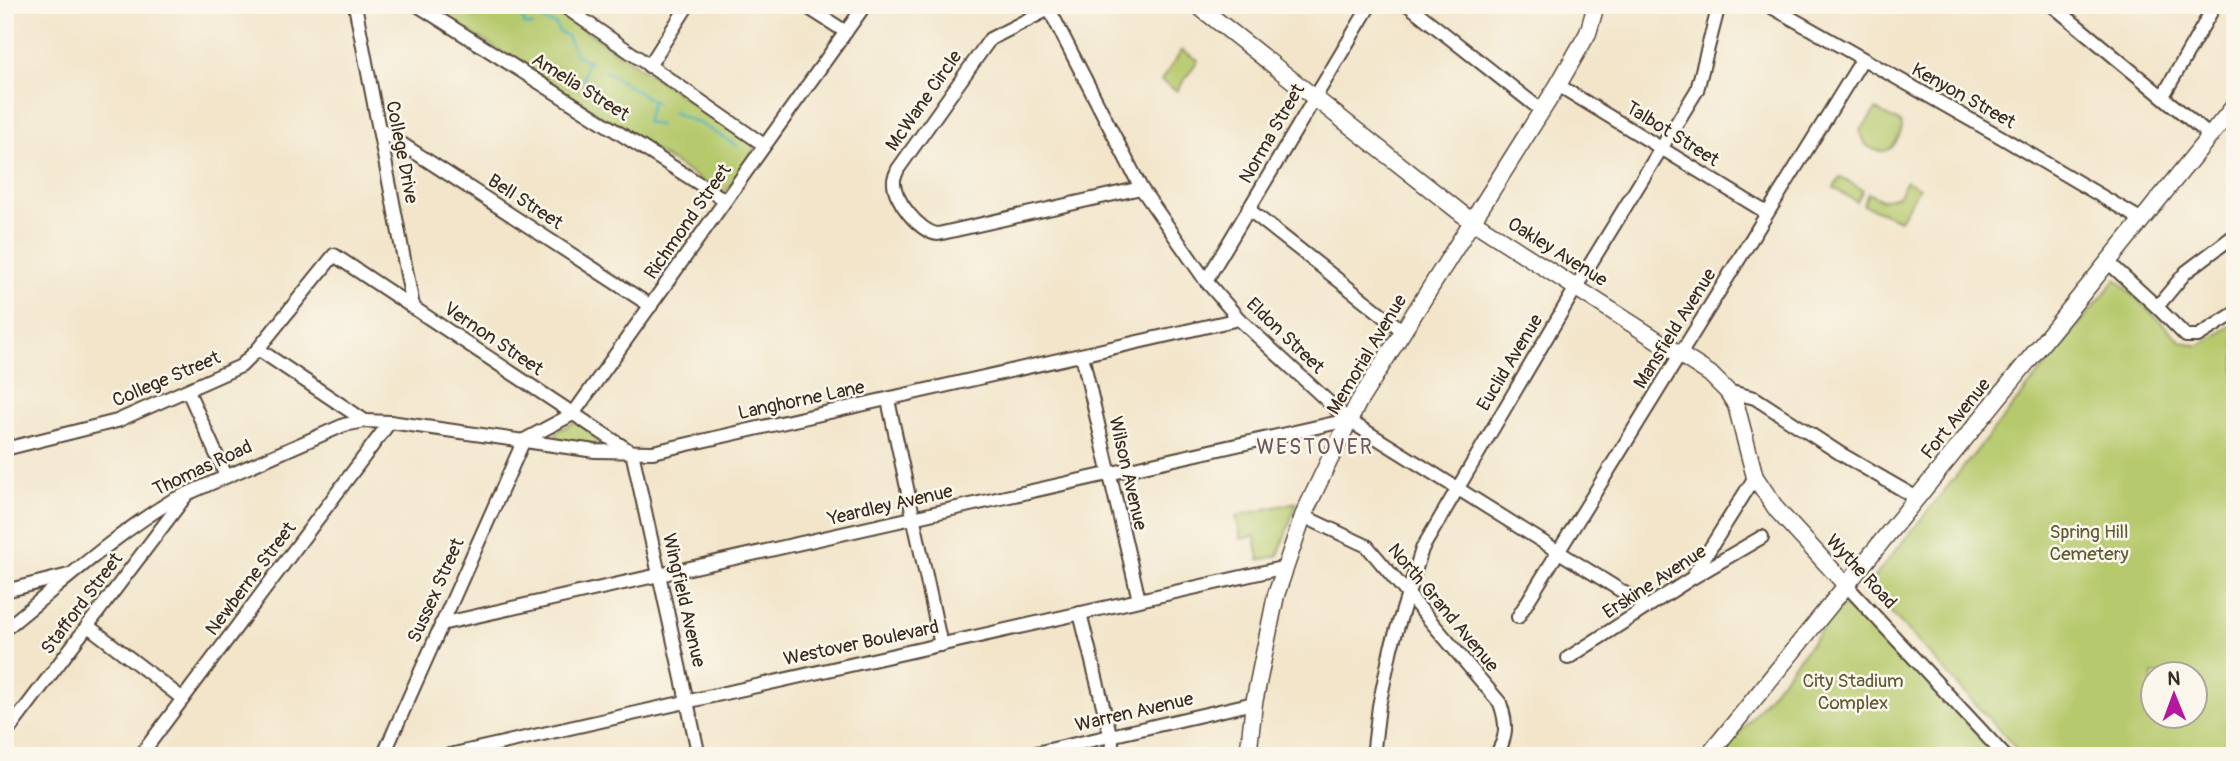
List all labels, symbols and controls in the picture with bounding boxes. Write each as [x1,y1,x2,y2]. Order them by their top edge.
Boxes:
street label: McWane Circle [880,45,968,156]
street label: Amelia Street [527,47,634,127]
street label: Kenyon Street [1907,57,2020,134]
street label: Norma Street [1234,79,1310,188]
street label: Talbot Street [1621,96,1724,172]
street label: College Drive [380,99,424,206]
street label: Richmond Street [639,159,737,284]
street label: Bell Street [483,169,568,235]
street label: Oakley Avenue [1503,212,1612,292]
street label: Mansfield Avenue [1628,263,1722,393]
street label: Memorial Avenue [1322,290,1412,419]
street label: Eldon Street [1241,292,1330,379]
street label: Vernon Street [439,297,548,381]
street label: Euclid Avenue [1472,309,1548,415]
street label: College Street [109,345,224,412]
street label: Fort Avenue [1916,373,1996,464]
street label: Langhorne Lane [736,375,867,425]
street label: Wilson Avenue [1103,414,1153,533]
street label: Thomas Road [149,434,256,501]
district label: WESTOVER [1256,434,1374,461]
street label: Yeardley Avenue [824,479,956,531]
street label: Newberne Street [200,517,302,640]
park label: Spring Hill Cemetery [2049,520,2129,566]
street label: Wythe Road [1821,529,1902,614]
street label: Wingfield Avenue [657,531,711,670]
street label: Sussex Street [402,534,470,647]
street label: North Grand Avenue [1382,538,1504,677]
street label: Erskine Avenue [1598,539,1711,624]
street label: Stafford Street [36,548,128,659]
street label: Westover Boulevard [781,615,941,671]
north arrow [2138,660,2208,730]
text: N [2167,667,2180,691]
park label: City Stadium Complex [1802,669,1904,715]
street label: Warren Avenue [1073,687,1196,737]

